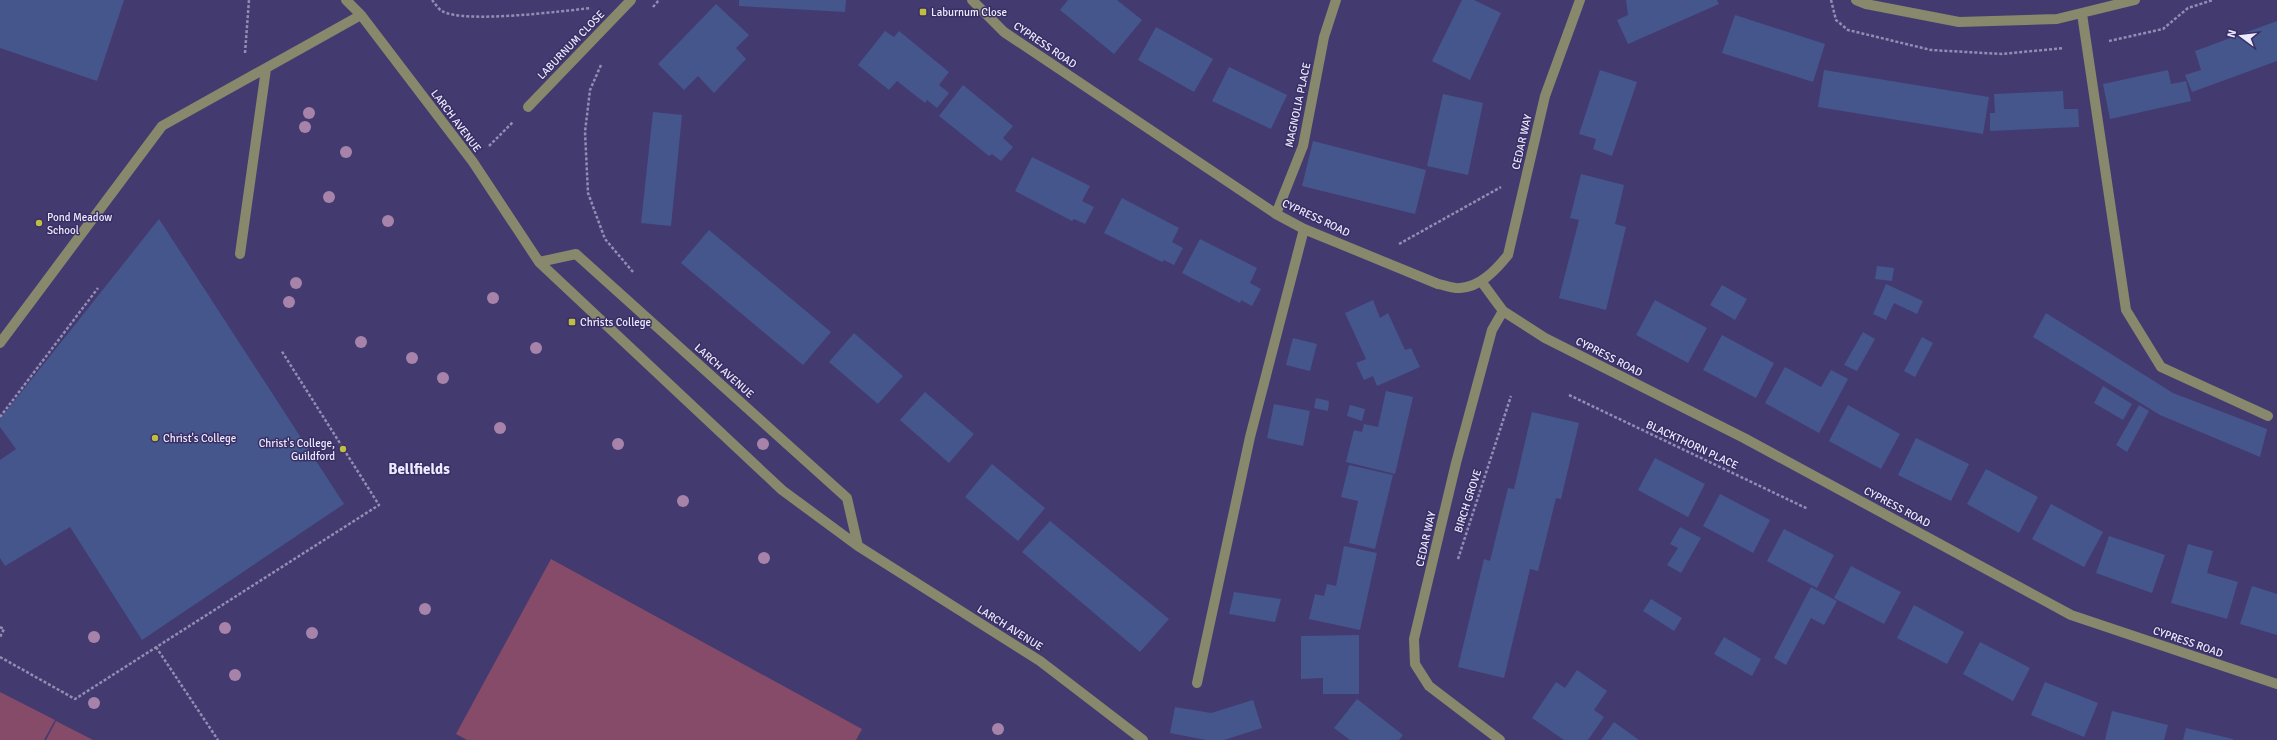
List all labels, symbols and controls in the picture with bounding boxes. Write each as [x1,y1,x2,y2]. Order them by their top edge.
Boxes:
place label: Laburnum Close [931,6,1007,19]
marker: Laburnum Close [918,7,928,17]
street label: LABURNUM CLOSE [535,8,607,82]
north arrow [2221,16,2261,56]
street label: CYPRESS ROAD [1011,19,1079,71]
text: N [2225,28,2239,39]
street label: MAGNOLIA PLACE [1283,61,1313,149]
street label: LARCH AVENUE [428,87,484,155]
street label: CEDAR WAY [1509,113,1535,171]
street label: CYPRESS ROAD [1280,197,1352,239]
place label: Pond Meadow School [47,211,112,237]
marker: Pond Meadow School [34,218,44,228]
place label: Christs College [580,316,651,329]
marker: Christs College [567,317,577,327]
street label: CYPRESS ROAD [1573,335,1645,379]
street label: LARCH AVENUE [692,341,756,401]
street label: BLACKTHORN PLACE [1644,418,1740,472]
place label: Christ's College [163,432,236,445]
marker: Christ's College [150,433,160,443]
place label: Christ's College, Guildford [259,437,335,463]
marker: Christ's College, Guildford [338,444,348,454]
district label: Bellfields [388,460,450,478]
street label: BIRCH GROVE [1452,468,1484,534]
street label: CYPRESS ROAD [1862,484,1932,530]
street label: CEDAR WAY [1413,510,1439,568]
street label: LARCH AVENUE [975,603,1045,653]
street label: CYPRESS ROAD [2151,624,2225,660]

